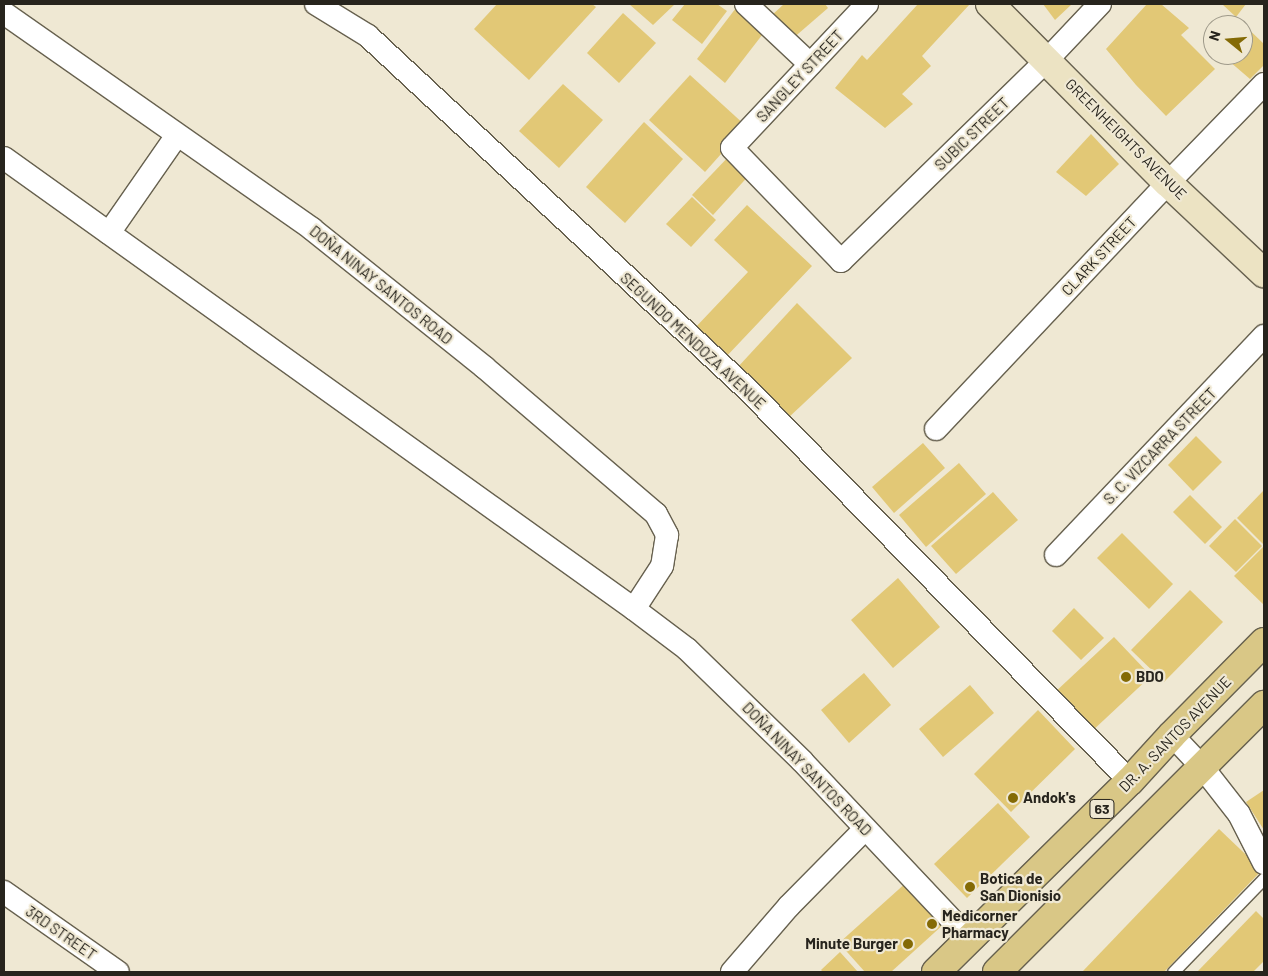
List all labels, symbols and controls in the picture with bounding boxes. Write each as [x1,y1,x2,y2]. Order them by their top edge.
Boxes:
north arrow [1203,15,1253,65]
street label: SANGLEY STREET [753,26,847,126]
text: N [1205,29,1224,43]
street label: GREENHEIGHTS AVENUE [1062,75,1190,203]
street label: SUBIC STREET [931,94,1013,174]
street label: CLARK STREET [1058,213,1140,299]
street label: DOÑA NINAY SANTOS ROAD [306,222,456,348]
street label: SEGUNDO MENDOZA AVENUE [617,269,769,413]
street label: S. C. VIZCARRA STREET [1100,384,1220,508]
place label: BDO [1136,668,1164,686]
marker: BDO [1120,671,1132,683]
street label: DR. A. SANTOS AVENUE [1115,672,1235,796]
street label: DOÑA NINAY SANTOS ROAD [739,699,875,839]
place label: Andok's [1023,789,1076,807]
marker: Andok's [1007,792,1019,804]
road number: 63 [1088,798,1116,821]
place label: Botica de San Dionisio [980,869,1061,904]
marker: Botica de San Dionisio [964,881,976,893]
street label: 3RD STREET [22,902,100,964]
place label: Medicorner Pharmacy [942,906,1017,941]
marker: Medicorner Pharmacy [926,918,938,930]
place label: Minute Burger [805,935,898,953]
marker: Minute Burger [902,938,914,950]

